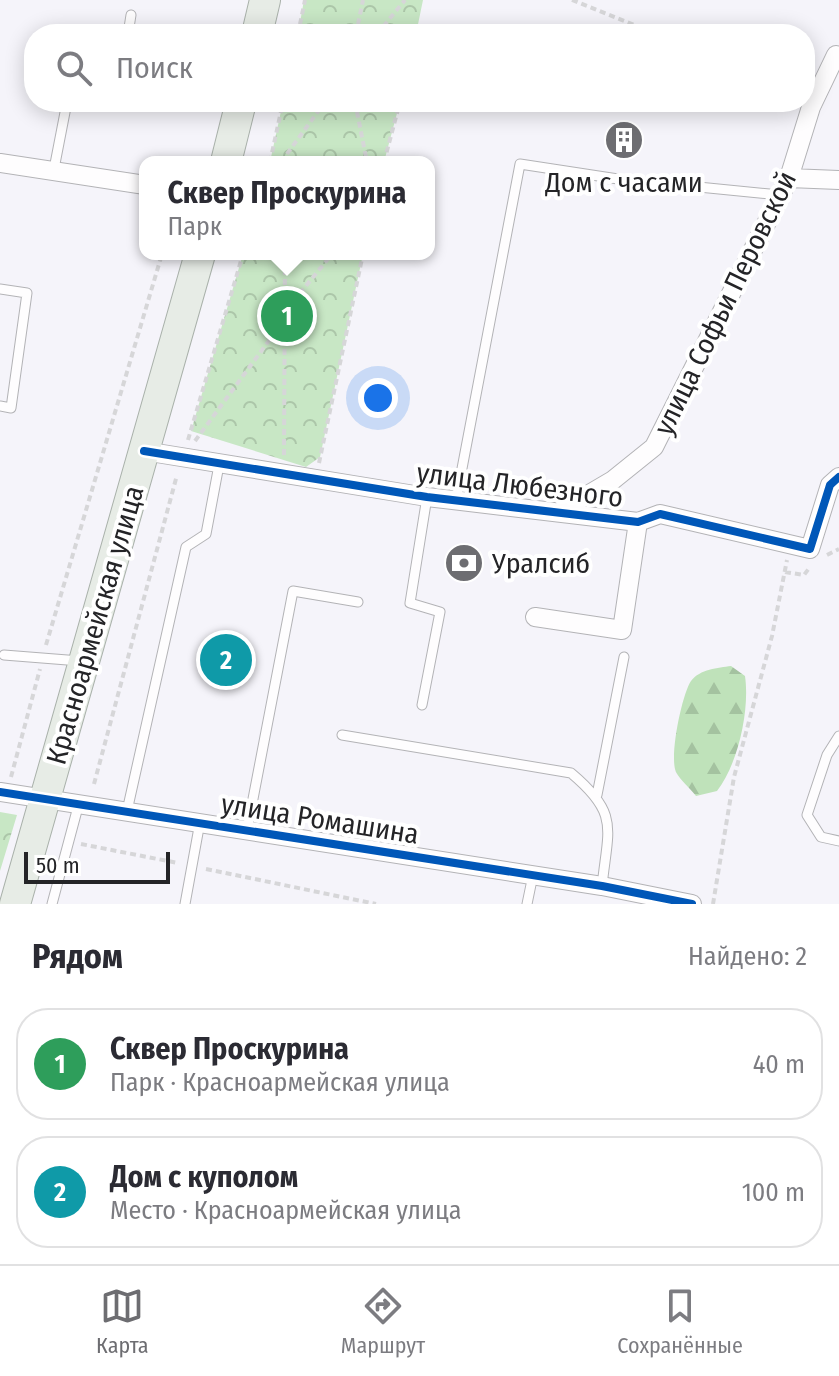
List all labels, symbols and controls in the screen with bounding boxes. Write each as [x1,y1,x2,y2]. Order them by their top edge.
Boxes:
search box [24,24,815,112]
icon: search [52,46,96,90]
text: Поиск [116,50,193,86]
building icon: Дом с часами [603,119,645,161]
popup [139,156,435,260]
place label: Дом с часами [544,166,703,199]
street label: улица Софьи Перовской [647,166,803,440]
text: Сквер Проскурина [168,175,406,211]
text: Парк [168,211,222,242]
pin: 1 [261,286,313,346]
your location [358,378,398,418]
street label: улица Любезного [415,456,625,514]
street label: Красноармейская улица [39,482,151,768]
bank icon: Уралсиб [443,542,485,584]
place label: Уралсиб [491,547,590,580]
pin: 2 [200,630,252,690]
street label: улица Ромашина [219,787,421,851]
scale bar [24,848,170,884]
text: 50 m [36,852,80,879]
text: Рядом [32,936,123,977]
text: Найдено: 2 [688,941,807,972]
text: Сквер Проскурина [110,1031,349,1067]
text: 1 [55,1049,66,1080]
text: 40 m [753,1049,805,1080]
text: Парк · Красноармейская улица [110,1067,450,1098]
text: Дом с куполом [110,1159,298,1195]
text: 2 [54,1177,66,1208]
text: 100 m [742,1177,805,1208]
text: Место · Красноармейская улица [110,1195,461,1226]
tab: Карта [96,1284,149,1359]
tab: Маршрут [341,1284,425,1359]
tab: Сохранённые [617,1284,743,1359]

